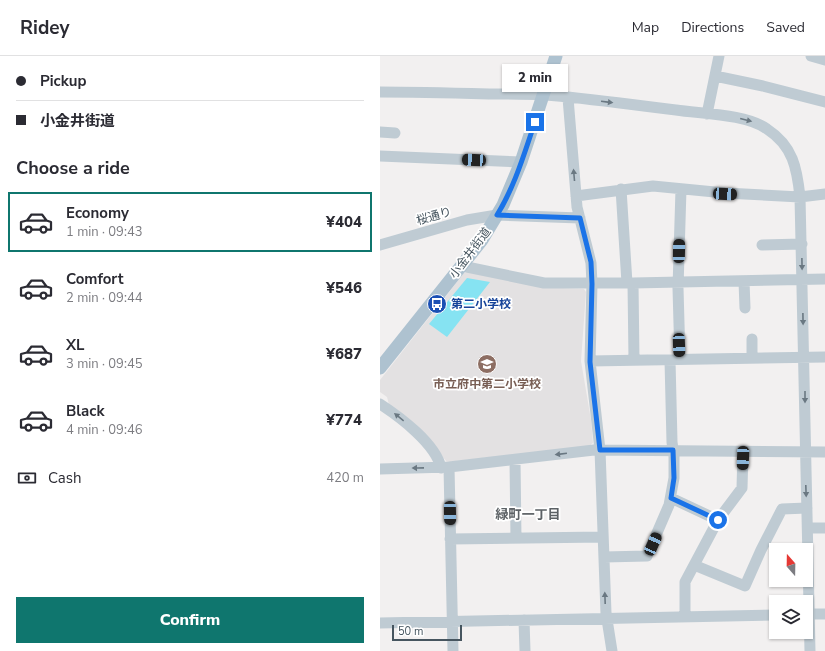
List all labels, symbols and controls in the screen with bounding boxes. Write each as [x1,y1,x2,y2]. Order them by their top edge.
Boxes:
text: Ridey [20,15,69,41]
text: Map [632,18,659,37]
text: Directions [681,18,744,37]
text: Saved [766,18,805,37]
callout: 2 min [502,64,568,92]
text: 2 min [518,69,552,87]
text: Pickup [40,71,86,91]
one-way arrow [600,99,613,106]
text: 小金井街道 [40,111,115,131]
route end [526,113,544,131]
one-way arrow [740,117,752,123]
car [462,153,486,167]
text: Choose a ride [16,156,130,180]
one-way arrow [571,169,577,181]
car [713,187,737,201]
text: Economy [66,203,129,223]
street label: 桜通り [414,203,454,229]
icon: car [18,204,54,240]
text: ¥404 [326,212,362,232]
text: 1 min · 09:43 [66,223,142,241]
street label: 小金井街道 [446,224,494,282]
car [673,239,685,263]
one-way arrow [799,258,805,271]
text: Comfort [66,269,123,289]
icon: car [18,270,54,306]
text: ¥546 [326,278,362,298]
text: 2 min · 09:44 [66,289,142,307]
bus stop icon: 第二小学校 [426,293,448,315]
place label: 第二小学校 [451,296,511,312]
one-way arrow [800,313,807,325]
car [673,333,685,357]
text: XL [66,335,85,355]
icon: car [18,336,54,372]
text: ¥687 [326,344,362,364]
school or university icon: 市立府中第二小学校 [476,353,498,375]
text: 3 min · 09:45 [66,355,142,373]
place label: 市立府中第二小学校 [433,376,541,392]
one-way arrow [802,391,808,404]
text: Black [66,401,104,421]
icon: car [18,402,54,438]
text: ¥774 [326,410,362,430]
one-way arrow [394,413,404,421]
text: 4 min · 09:46 [66,421,142,439]
car [737,446,749,470]
one-way arrow [555,451,567,457]
one-way arrow [411,465,424,471]
icon: cash [16,467,38,489]
text: Cash [48,468,82,488]
text: 420 m [326,469,364,487]
one-way arrow [803,485,810,497]
car [444,501,456,525]
district label: 緑町一丁目 [494,506,561,524]
route start [709,511,727,529]
car [643,531,663,557]
north arrow [769,543,813,587]
map controls [769,543,813,639]
one-way arrow [602,592,609,604]
button: layers [769,595,813,639]
button: Confirm [16,597,364,643]
scale bar [392,623,462,642]
text: 50 m [398,624,423,639]

